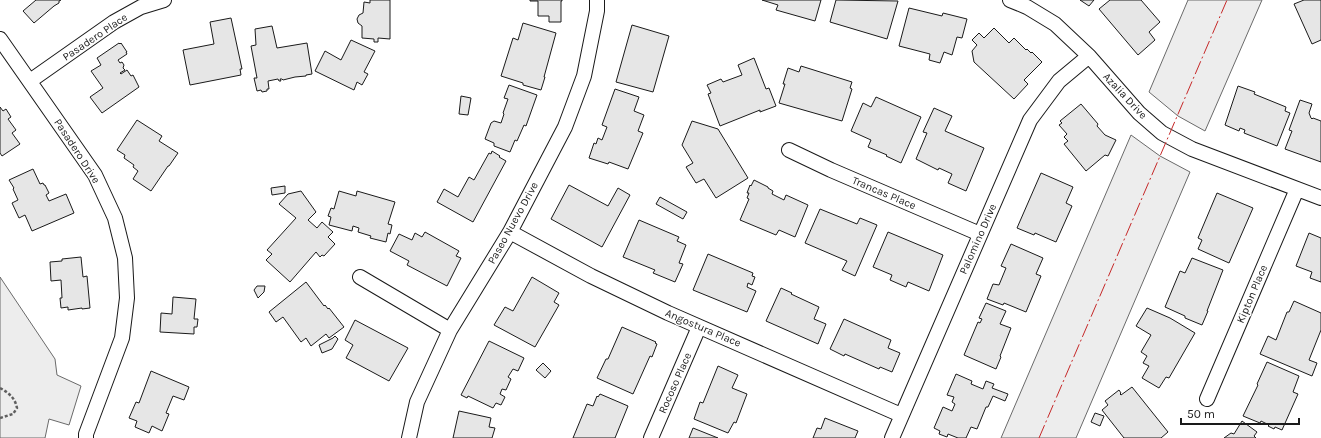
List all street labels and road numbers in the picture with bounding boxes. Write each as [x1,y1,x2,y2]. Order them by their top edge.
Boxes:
street label: Pasadero Place [60,10,130,63]
street label: Azalia Drive [1100,70,1150,122]
street label: Pasadero Drive [51,116,103,186]
street label: Trancas Place [850,174,918,212]
street label: Paseo Nuevo Drive [485,179,541,266]
street label: Palomino Drive [957,201,999,276]
street label: Kipton Place [1234,262,1270,325]
street label: Angostura Place [663,306,743,350]
street label: Rocoso Place [656,350,694,416]

